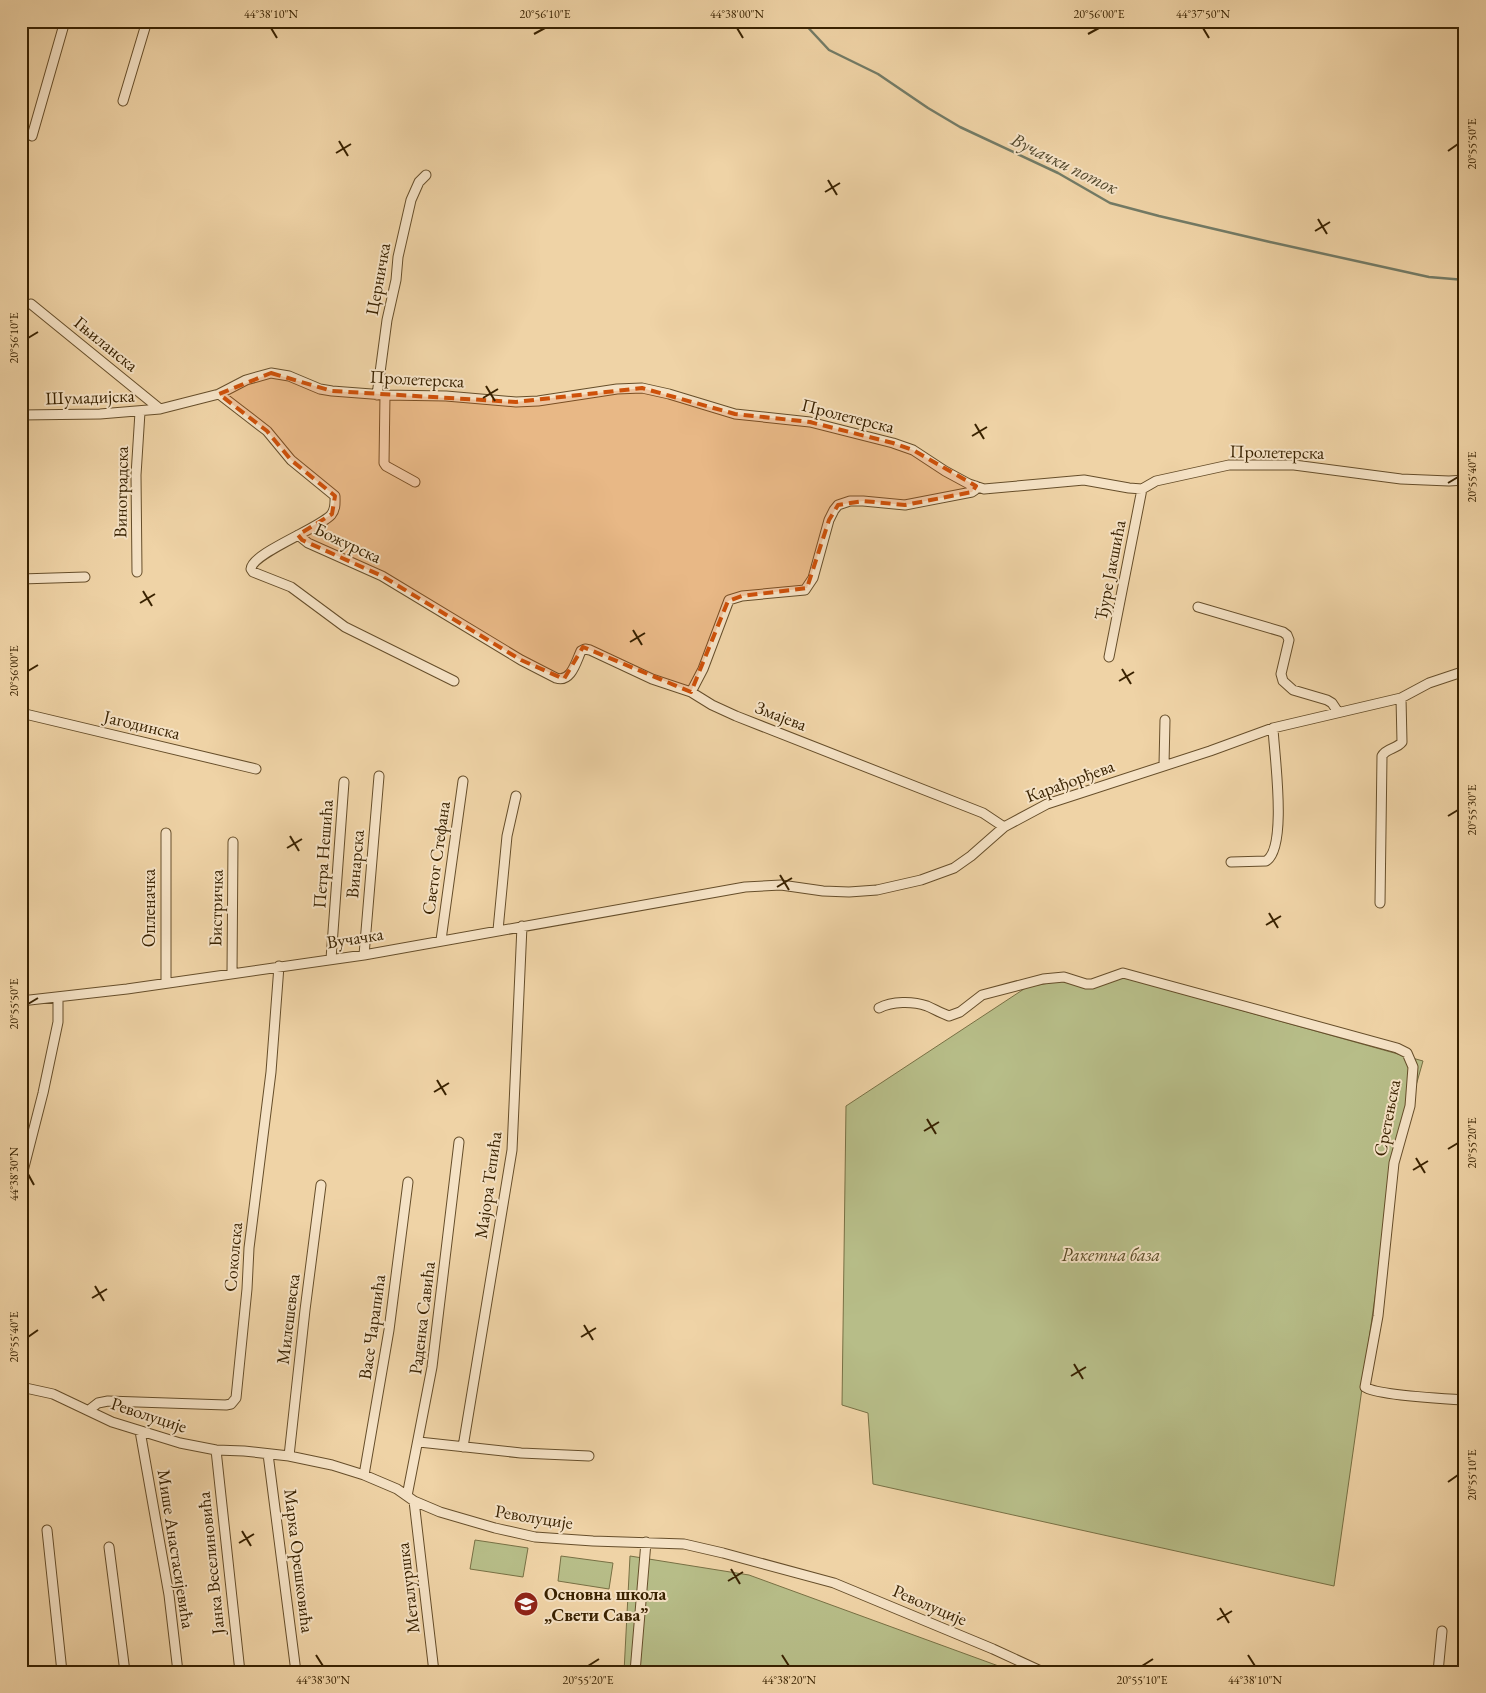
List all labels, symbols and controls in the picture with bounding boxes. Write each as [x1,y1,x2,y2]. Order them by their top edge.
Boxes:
text: 44°38'10"N [244,6,298,22]
text: 20°56'10"E [519,6,571,22]
text: 44°38'00"N [710,6,764,22]
text: 20°56'00"E [1073,6,1125,22]
text: 44°37'50"N [1176,6,1230,22]
text: 20°55'50"E [1464,118,1480,170]
water label: Вучачки поток [1006,126,1123,201]
street label: Церничка [360,240,395,317]
street label: Гњиланска [69,311,144,377]
text: 20°56'10"E [6,312,22,364]
street label: Пролетерска [369,365,466,393]
street label: Шумадијска [45,383,136,410]
street label: Пролетерска [799,393,898,438]
street label: Пролетерска [1229,439,1325,464]
street label: Виноградска [108,445,133,538]
text: 20°55'40"E [1464,451,1480,503]
street label: Божурска [311,517,386,568]
street label: Ђуре Јакшића [1089,517,1131,622]
text: 20°56'00"E [6,645,22,697]
street label: Змајева [752,695,811,736]
street label: Јагодинска [100,704,183,745]
street label: Карађорђева [1022,754,1118,807]
text: 20°55'30"E [1464,784,1480,836]
street label: Петра Нешића [307,798,338,909]
street label: Светог Стефана [416,799,455,916]
street label: Винарска [340,828,369,899]
street label: Опленачка [137,868,160,947]
street label: Бистричка [203,868,228,947]
street label: Вучачка [325,922,386,953]
text: 20°55'50"E [6,978,22,1030]
street label: Сретењска [1368,1077,1405,1158]
text: 20°55'20"E [1464,1117,1480,1169]
street label: Мајора Тепића [469,1129,507,1240]
text: 44°38'30"N [6,1147,22,1201]
street label: Соколска [218,1220,247,1293]
park label: Ракетна база [1062,1243,1160,1266]
street label: Раденка Савића [403,1259,440,1376]
street label: Милешевска [271,1272,305,1366]
street label: Васе Чарапића [353,1272,390,1381]
text: 20°55'40"E [6,1311,22,1363]
street label: Револуције [108,1391,190,1438]
text: 20°55'10"E [1464,1449,1480,1501]
street label: Мише Анастасијевића [153,1468,201,1631]
street label: Марка Орешковића [279,1488,320,1635]
street label: Јанка Веселиновића [191,1490,230,1638]
street label: Револуције [493,1499,575,1534]
street label: Металуршка [390,1541,424,1635]
street label: Револуције [890,1579,971,1630]
place label: Основна школа „Свети Сава” [544,1582,666,1626]
school or university icon: Основна школа „Свети Сава” [513,1591,539,1617]
text: 44°38'30"N [296,1672,350,1688]
text: 20°55'20"E [562,1672,614,1688]
text: 44°38'20"N [762,1672,816,1688]
text: 20°55'10"E [1116,1672,1168,1688]
text: 44°38'10"N [1228,1672,1282,1688]

